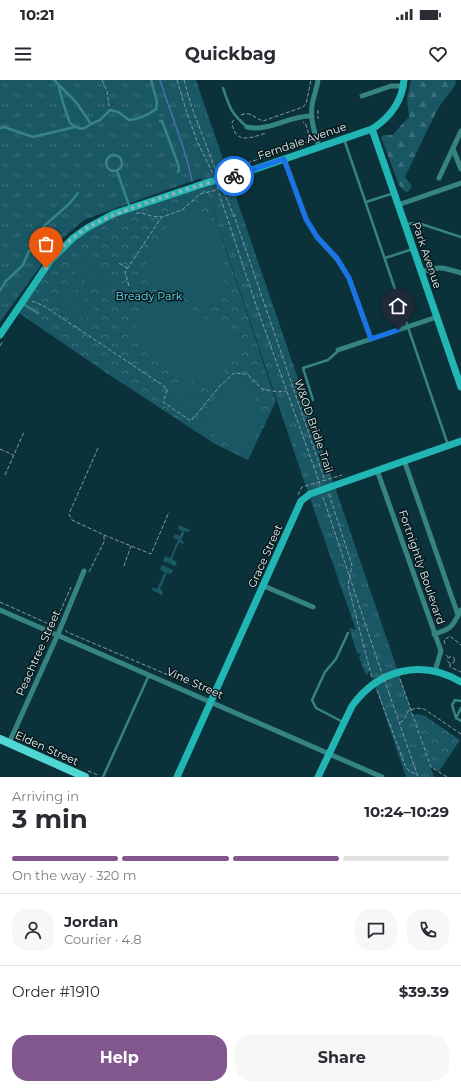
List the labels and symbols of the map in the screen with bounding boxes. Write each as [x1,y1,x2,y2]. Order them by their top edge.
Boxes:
street label: Ferndale Avenue [256,119,349,163]
courier [214,156,254,196]
street label: Park Avenue [409,220,445,290]
pin [29,227,63,268]
park label: Bready Park [116,289,183,303]
pin [381,289,415,330]
street label: W&OD Bridle Trail [291,377,337,475]
street label: Fortnightly Boulevard [396,508,448,626]
street label: Grace Street [245,522,285,590]
street label: Peachtree Street [13,607,63,698]
street label: Vine Street [164,664,226,702]
street label: Elden Street [13,728,81,768]

